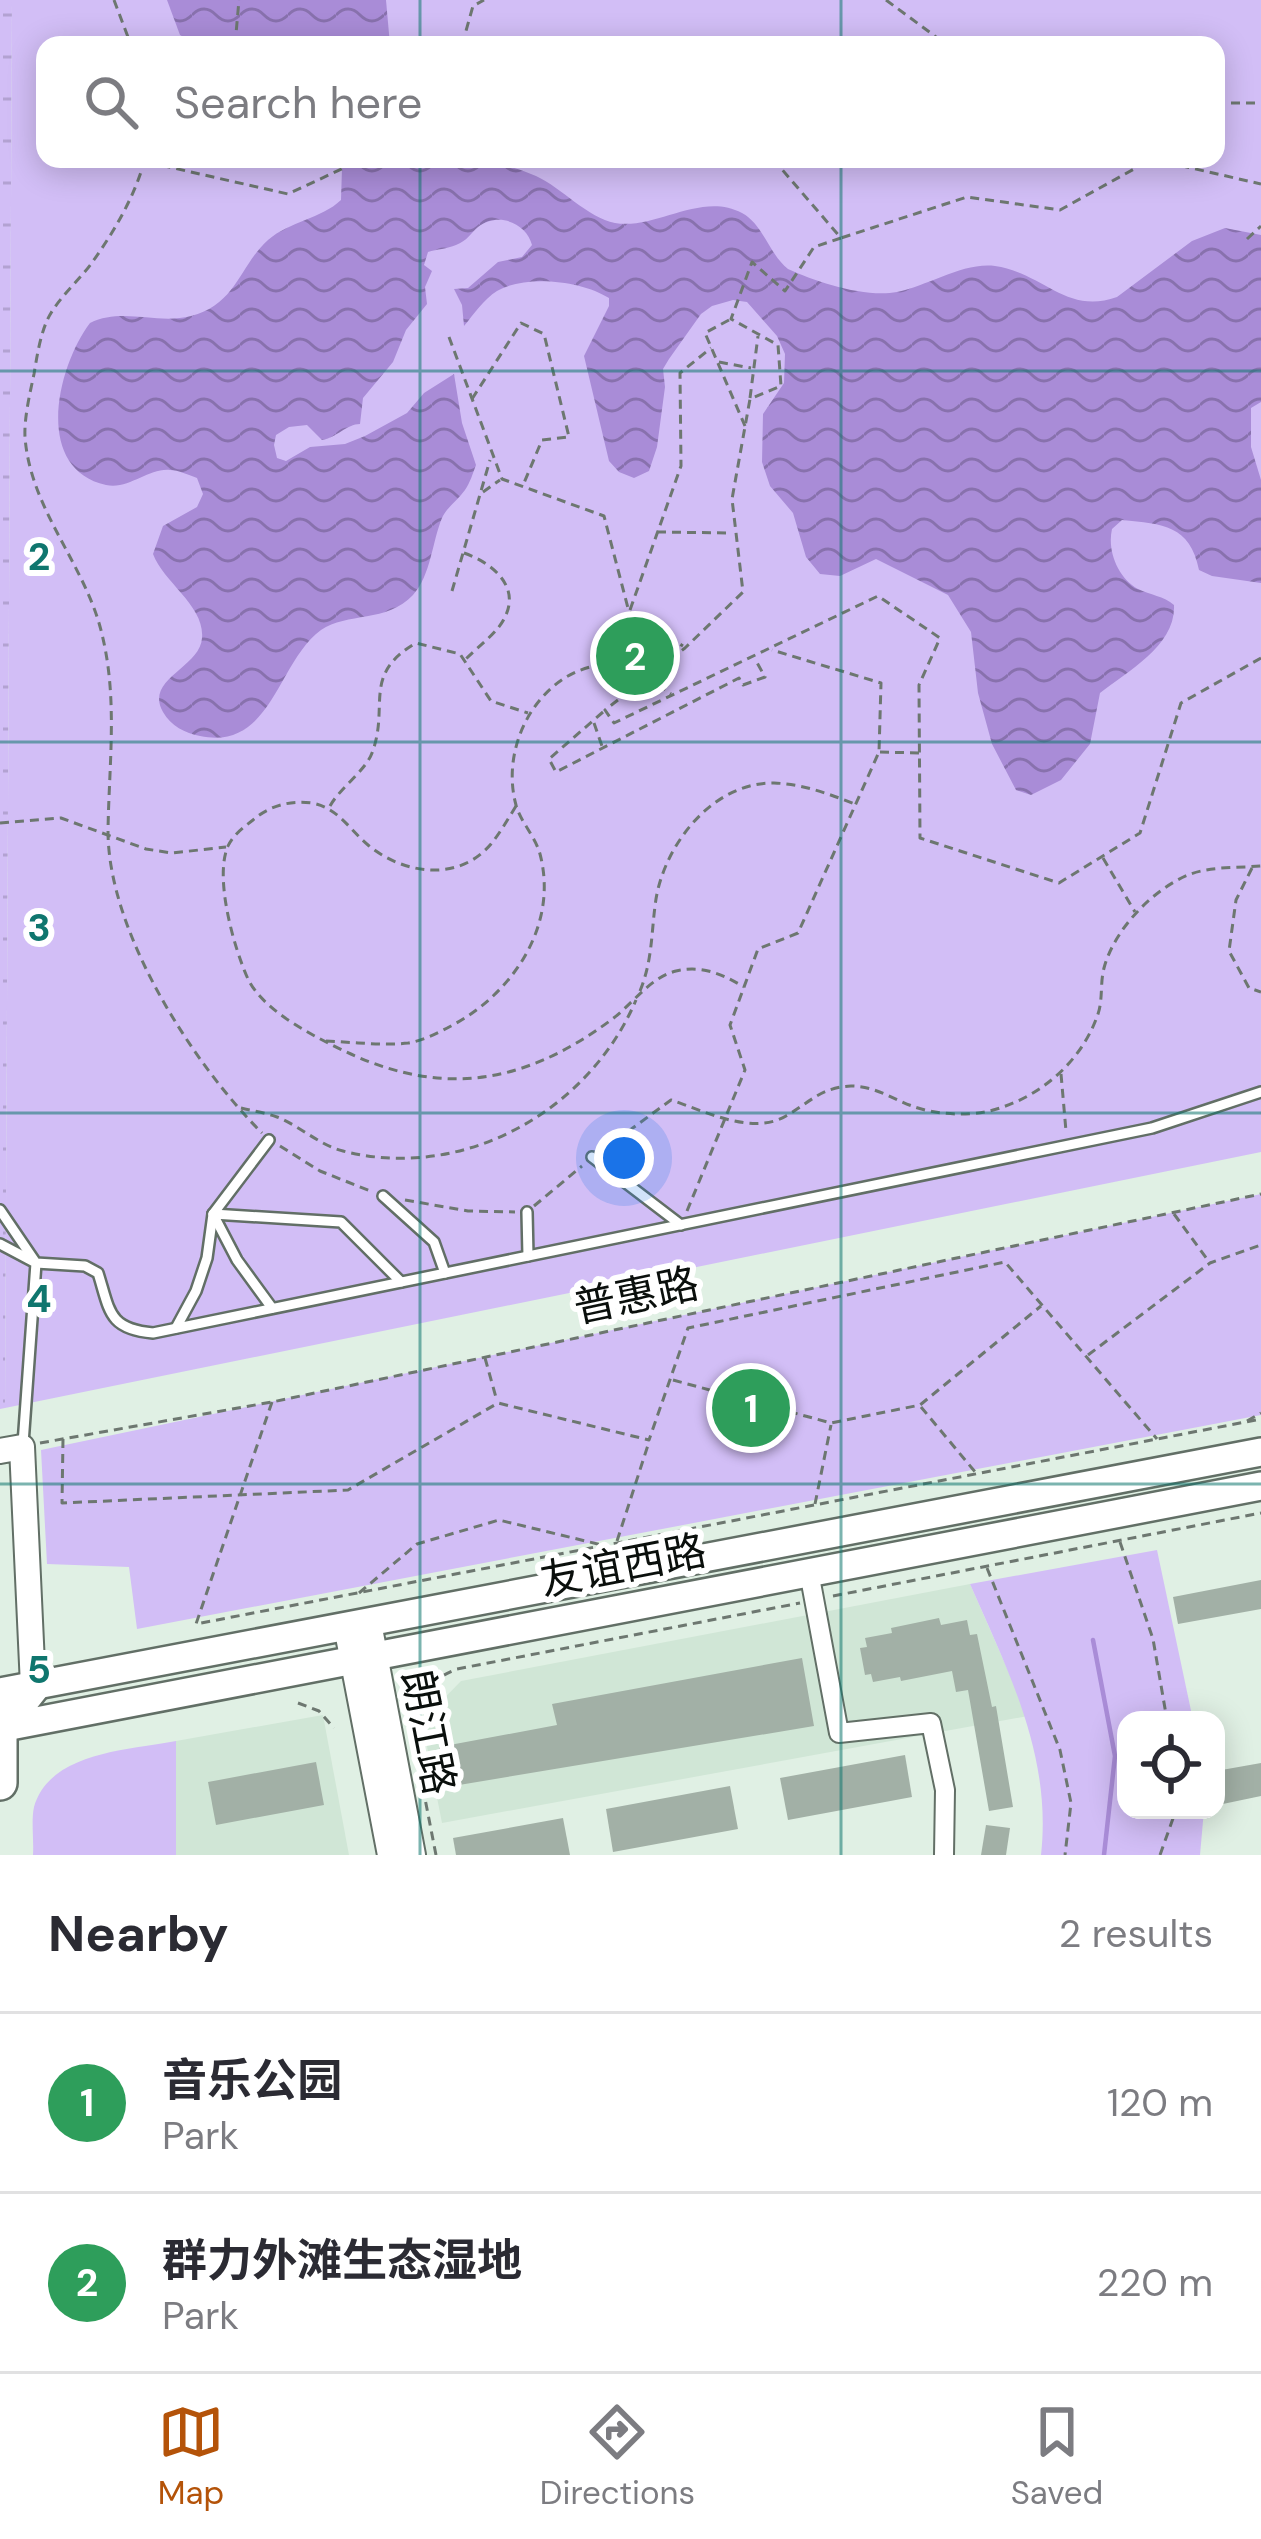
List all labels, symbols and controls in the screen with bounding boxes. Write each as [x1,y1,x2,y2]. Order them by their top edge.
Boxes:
search box [36,36,1225,168]
icon: search [78,69,144,135]
text: Search here [174,73,422,132]
text: 2 [28,531,50,582]
pin: 2 [596,611,674,701]
text: 3 [27,902,51,953]
your location [594,1128,654,1188]
street label: 普惠路 [569,1255,703,1335]
text: 4 [26,1273,52,1324]
pin: 1 [712,1363,790,1453]
street label: 友谊西路 [535,1522,711,1609]
text: 5 [27,1644,51,1695]
street label: 朗江路 [389,1665,468,1799]
map controls [1117,1711,1225,1819]
button: locate [1117,1711,1225,1819]
text: Nearby [48,1900,229,1967]
text: 2 results [1059,1908,1213,1959]
text: 音乐公园 [162,2051,342,2110]
text: 1 [80,2077,94,2128]
text: 120 m [1107,2077,1213,2128]
text: Park [162,2110,239,2161]
text: 群力外滩生态湿地 [162,2231,522,2290]
text: 2 [76,2257,98,2308]
text: 220 m [1097,2257,1213,2308]
text: Park [162,2290,239,2341]
tab: Map [158,2399,224,2514]
tab: Directions [540,2399,695,2514]
tab: Saved [1011,2399,1103,2514]

